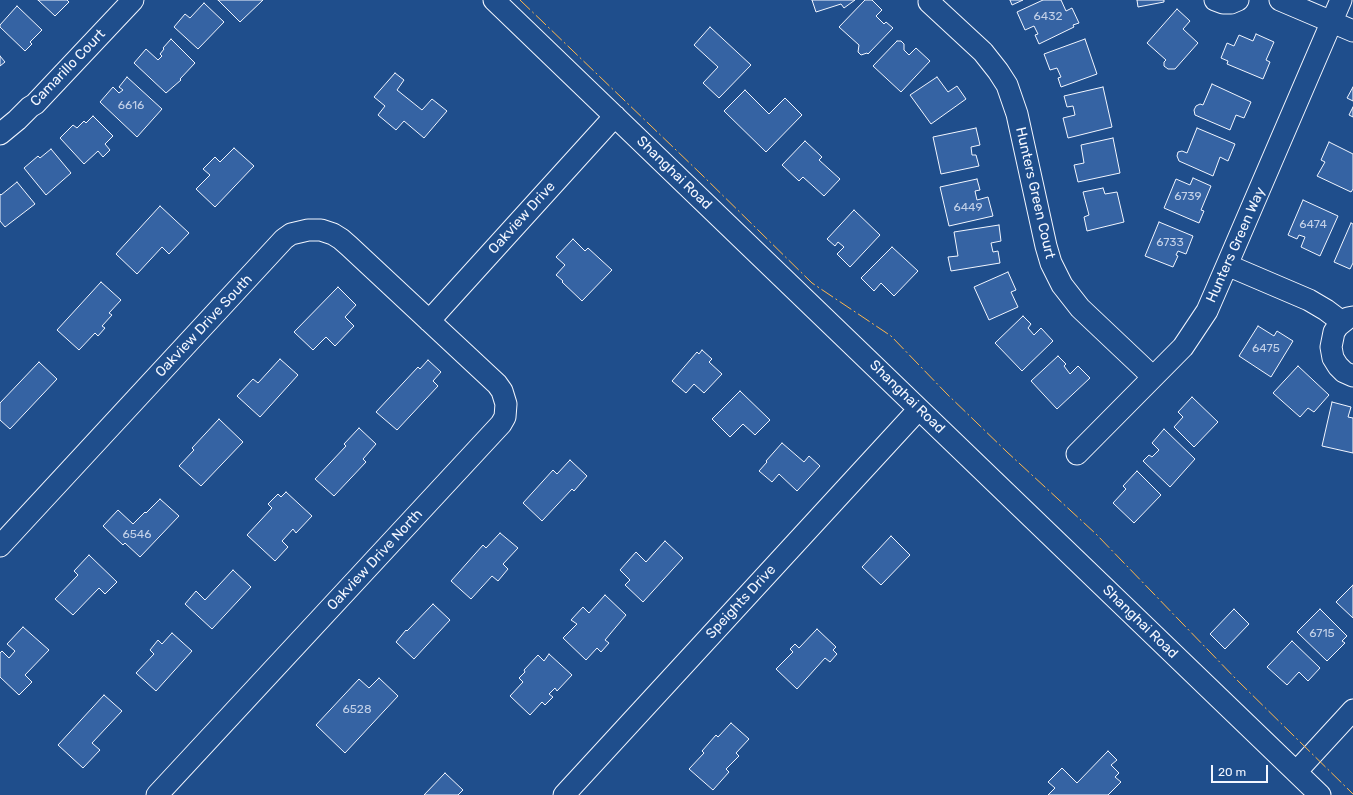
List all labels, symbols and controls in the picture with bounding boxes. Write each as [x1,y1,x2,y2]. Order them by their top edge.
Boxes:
house number: 6432 [1034,10,1062,24]
street label: Camarillo Court [27,26,109,110]
house number: 6616 [118,99,144,113]
street label: Hunters Green Court [1012,125,1058,261]
street label: Shanghai Road [633,133,715,213]
street label: Oakview Drive [485,178,559,258]
street label: Hunters Green Way [1203,185,1269,305]
house number: 6739 [1174,190,1202,204]
house number: 6449 [953,201,983,215]
house number: 6474 [1299,218,1327,232]
house number: 6733 [1156,236,1184,250]
street label: Oakview Drive South [152,271,256,381]
house number: 6475 [1252,342,1280,356]
street label: Shanghai Road [866,357,948,437]
street label: Oakview Drive North [324,506,426,614]
house number: 6546 [122,528,152,542]
street label: Speights Drive [703,562,779,642]
street label: Shanghai Road [1099,582,1181,662]
house number: 6715 [1309,627,1335,641]
house number: 6528 [342,703,372,717]
scale bar [1213,757,1270,783]
text: 20 m [1218,765,1246,779]

